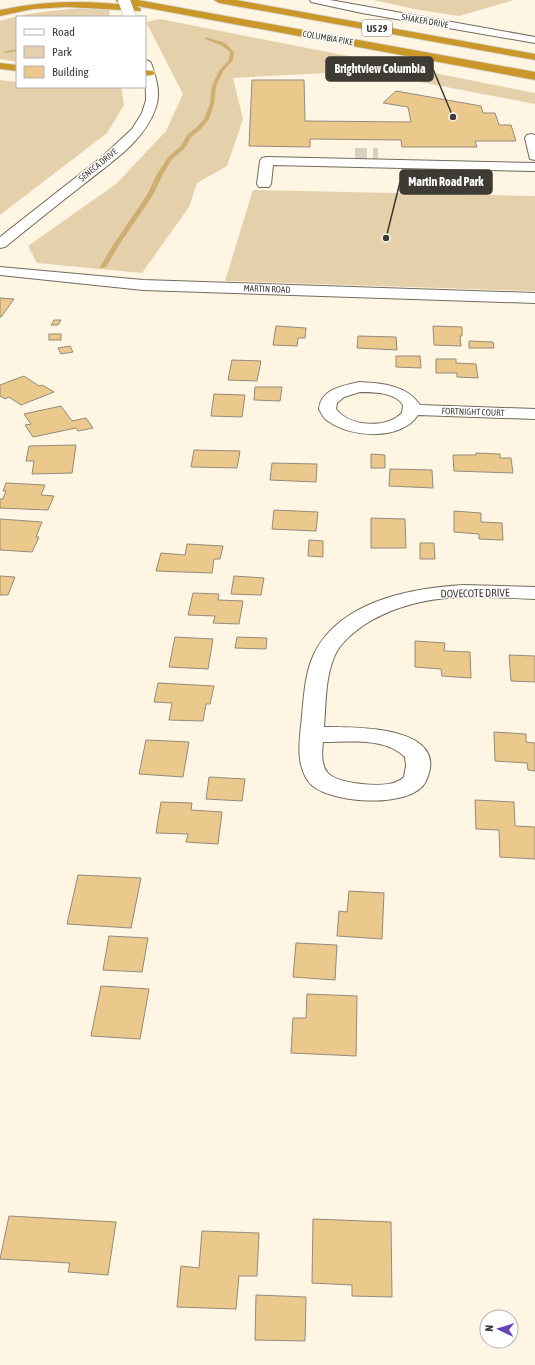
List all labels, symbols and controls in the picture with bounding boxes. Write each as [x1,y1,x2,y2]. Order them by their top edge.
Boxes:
street label: SHAKER DRIVE [401,12,449,30]
legend [16,16,146,88]
road number: US 29 [362,20,392,36]
text: Road [52,25,75,39]
street label: COLUMBIA PIKE [302,29,354,47]
text: Park [52,45,73,59]
callout: Brightview Columbia [326,57,433,81]
text: Brightview Columbia [335,62,426,76]
text: Building [52,65,90,79]
street label: SENECA DRIVE [77,146,119,184]
callout: Martin Road Park [400,170,492,194]
text: Martin Road Park [408,175,484,189]
street label: MARTIN ROAD [243,283,291,295]
street label: FORTNIGHT COURT [441,406,505,418]
street label: DOVECOTE DRIVE [440,586,510,600]
north arrow [479,1309,519,1349]
text: N [483,1325,495,1332]

